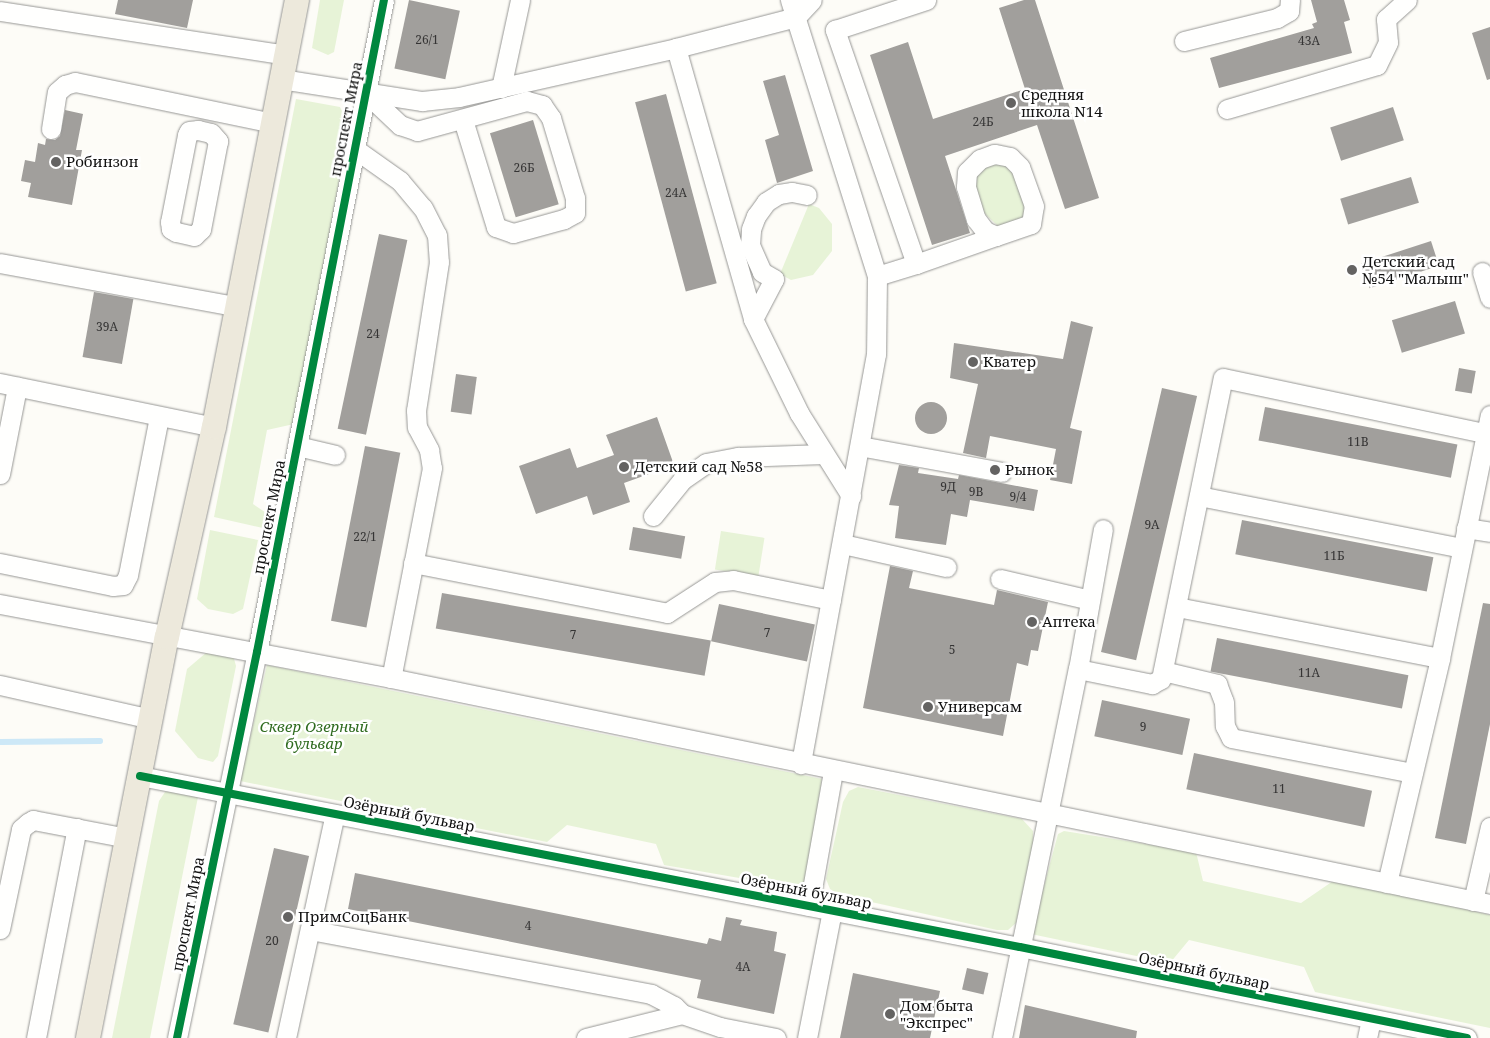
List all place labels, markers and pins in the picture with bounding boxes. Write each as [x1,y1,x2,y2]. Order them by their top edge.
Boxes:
place label: Средняя школа N14 [1021,85,1103,120]
marker: Средняя школа N14 [1005,97,1017,109]
place label: Робинзон [66,153,139,171]
marker: Робинзон [50,156,62,168]
place label: Детский сад №54 "Малыш" [1362,252,1469,287]
marker: Детский сад №54 "Малыш" [1346,264,1358,276]
place label: Кватер [983,353,1036,371]
marker: Кватер [967,356,979,368]
place label: Детский сад №58 [634,458,763,476]
marker: Детский сад №58 [618,461,630,473]
place label: Рынок [1005,461,1054,479]
marker: Рынок [989,464,1001,476]
place label: Аптека [1042,613,1096,631]
marker: Аптека [1026,616,1038,628]
place label: Универсам [938,698,1022,716]
marker: Универсам [922,701,934,713]
place label: ПримСоцБанк [298,908,407,926]
marker: ПримСоцБанк [282,911,294,923]
place label: Дом быта "Экспрес" [900,996,974,1031]
marker: Дом быта "Экспрес" [884,1008,896,1020]

